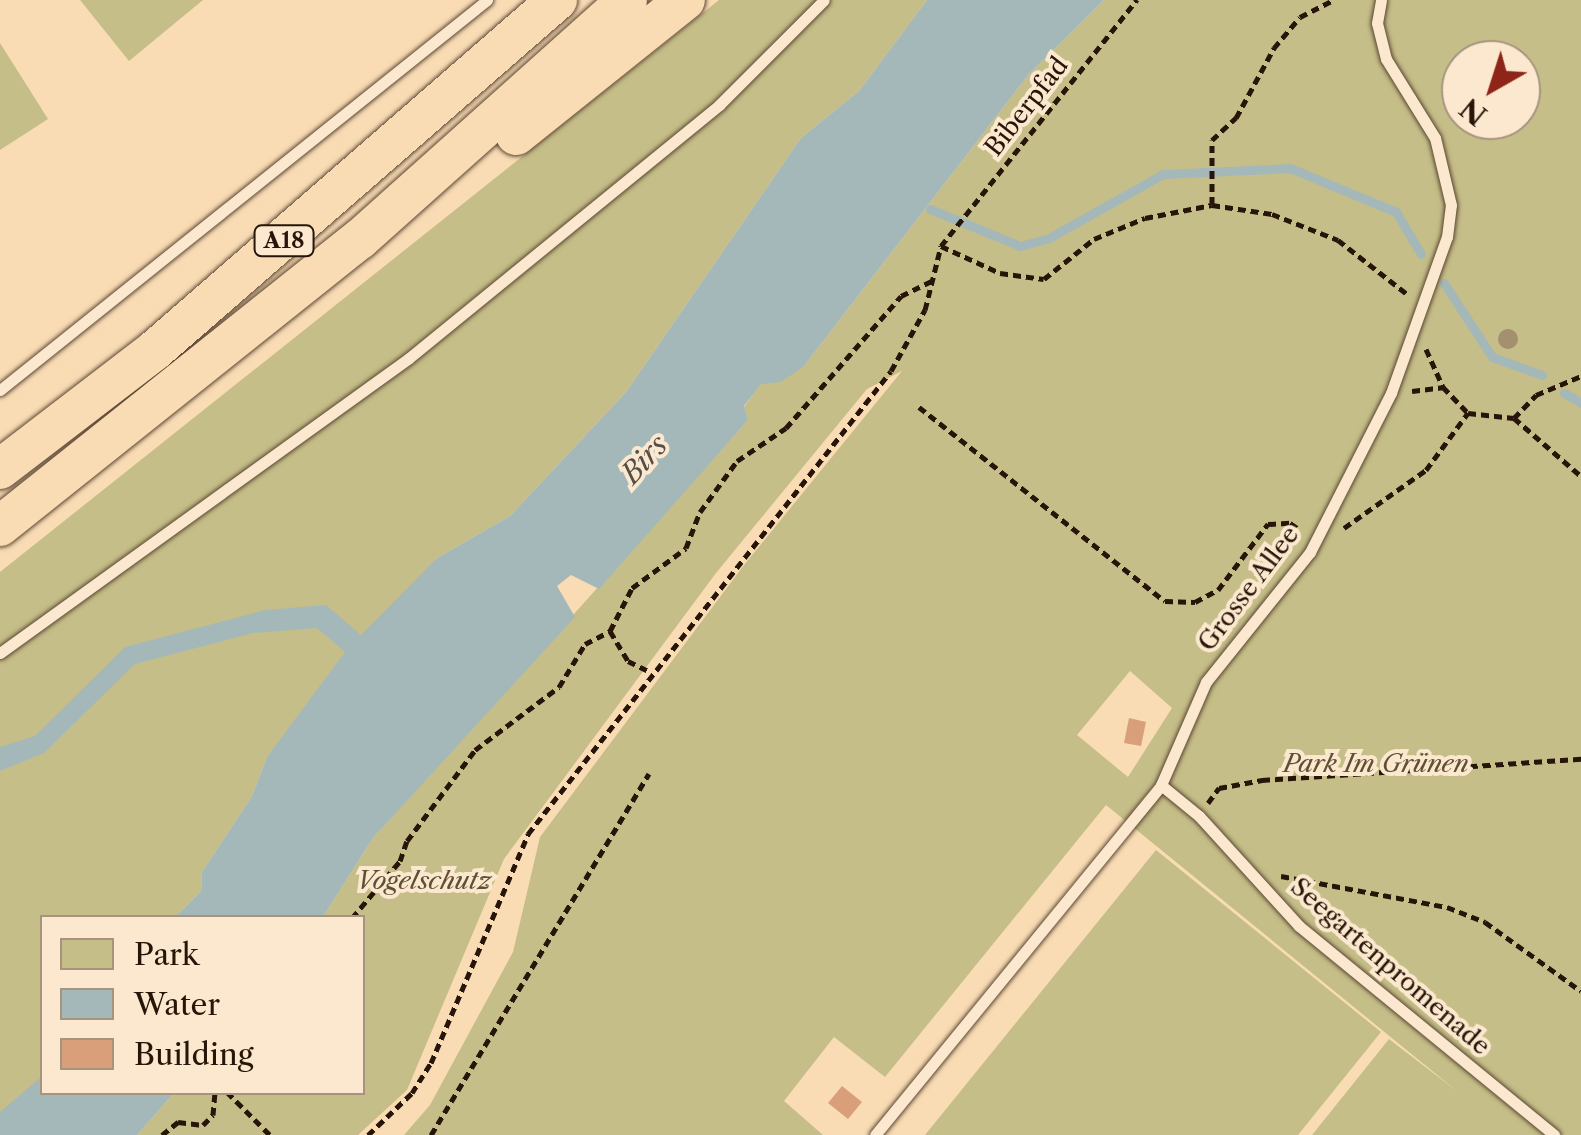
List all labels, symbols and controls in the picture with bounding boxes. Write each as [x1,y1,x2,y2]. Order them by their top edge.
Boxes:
north arrow [1441,40,1541,140]
street label: Biberpfad [979,52,1075,162]
text: N [1453,91,1494,133]
road number: A18 [252,224,316,258]
water label: Birs [614,428,674,490]
street label: Grosse Allee [1192,520,1306,658]
park label: Park Im Grünen [1283,749,1469,779]
park label: Vogelschutz [357,866,491,896]
street label: Seegartenpromenade [1284,872,1496,1062]
legend [40,915,365,1095]
text: Park [134,936,199,973]
text: Water [134,986,220,1023]
text: Building [134,1036,254,1073]

